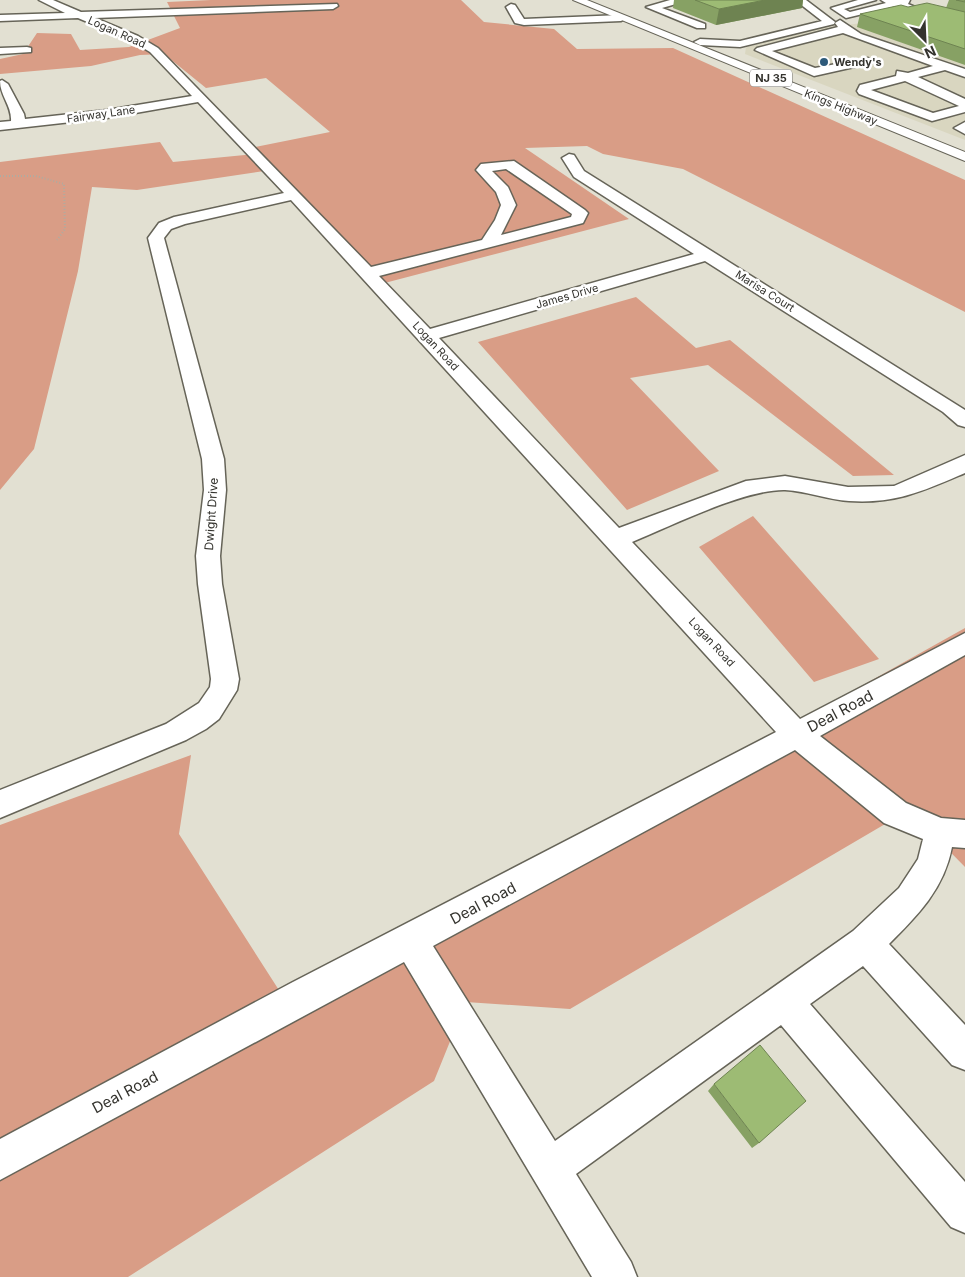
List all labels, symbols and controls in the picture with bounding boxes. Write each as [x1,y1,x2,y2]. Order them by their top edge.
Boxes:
street label: Logan Road [86,13,148,51]
north arrow [900,15,950,65]
text: N [922,42,939,62]
place label: Wendy's [834,55,882,69]
marker: Wendy's [818,56,830,68]
road number: NJ 35 [750,70,792,86]
street label: Kings Highway [802,86,880,128]
street label: Fairway Lane [66,102,136,126]
street label: Marisa Court [733,267,798,315]
street label: James Drive [534,280,600,312]
street label: Logan Road [410,319,462,373]
street label: Dwight Drive [201,477,221,551]
street label: Logan Road [686,615,738,669]
street label: Deal Road [804,686,876,736]
street label: Deal Road [447,878,519,928]
street label: Deal Road [89,1067,161,1117]

